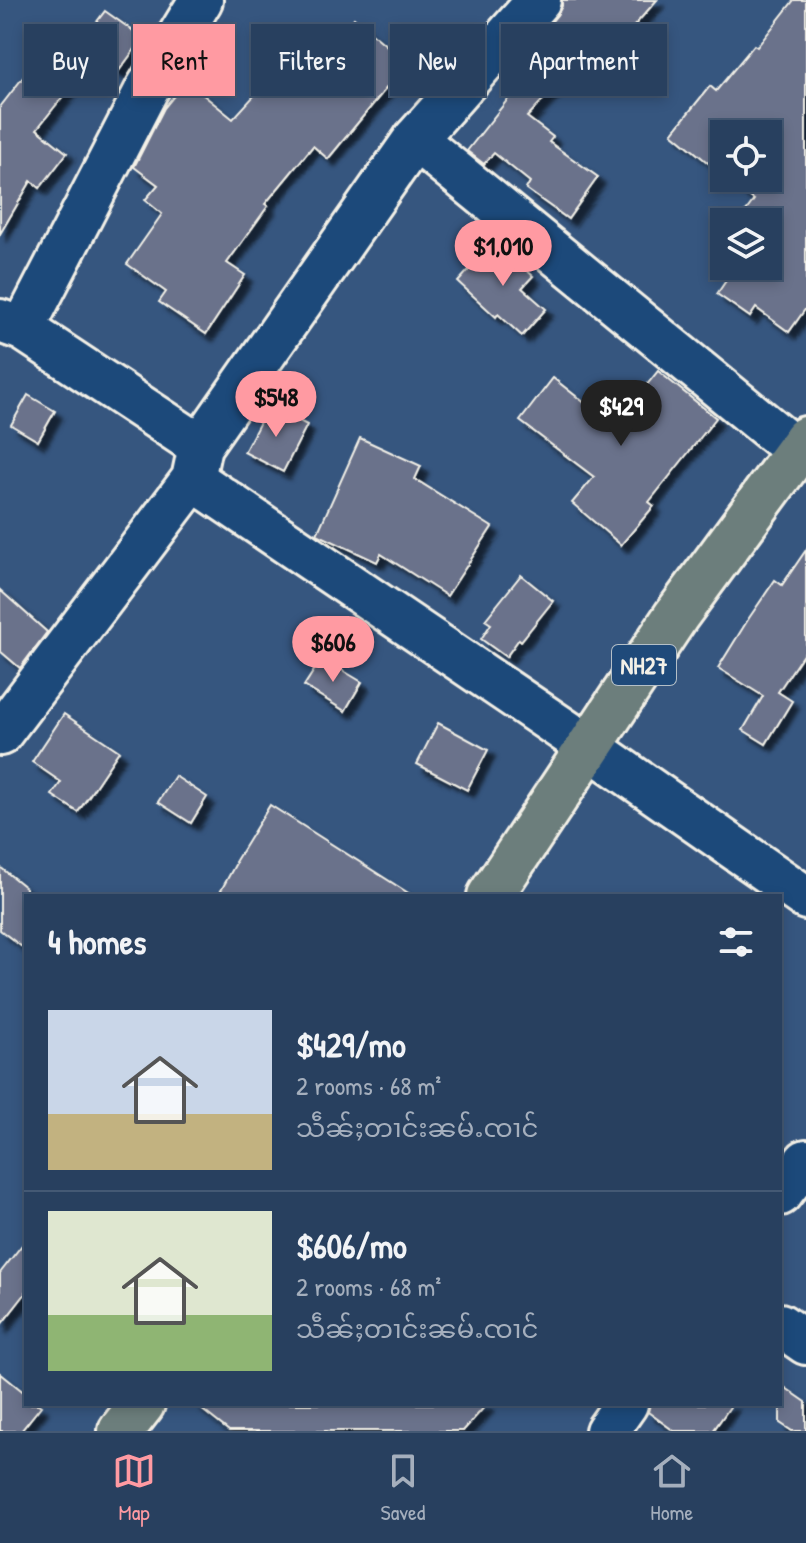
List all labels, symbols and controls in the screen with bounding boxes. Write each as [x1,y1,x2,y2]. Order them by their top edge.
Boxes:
chip: Buy [24,24,117,96]
chip: Rent [133,24,235,96]
chip: Filters [251,24,374,96]
chip: New [390,24,485,96]
chip: Apartment [501,24,667,96]
map controls [710,120,782,280]
button: locate [710,120,782,192]
button: layers [710,208,782,280]
pin: $1,010 [438,220,568,288]
text: $1,010 [473,228,533,263]
pin: $548 [229,371,323,439]
text: $548 [253,379,299,414]
pin: $429 [574,380,668,448]
text: $429 [599,388,643,423]
pin: $606 [286,616,380,684]
text: $606 [310,624,356,659]
road number: NH27 [612,645,676,685]
text: 4 homes [48,919,146,965]
icon: filters [714,920,758,964]
text: $429/mo [296,1022,406,1068]
icon: home [112,1042,208,1138]
text: 2 rooms · 68 m² [296,1068,441,1103]
text: သဵၼ်ႈတၢင်းၼမ်ႉၸၢင် [296,1110,538,1145]
text: $606/mo [296,1223,407,1269]
icon: home [112,1243,208,1339]
text: 2 rooms · 68 m² [296,1269,441,1304]
text: သဵၼ်ႈတၢင်းၼမ်ႉၸၢင် [296,1311,538,1346]
tab: Map [112,1449,156,1527]
tab: Saved [381,1449,425,1527]
tab: Home [650,1449,694,1527]

